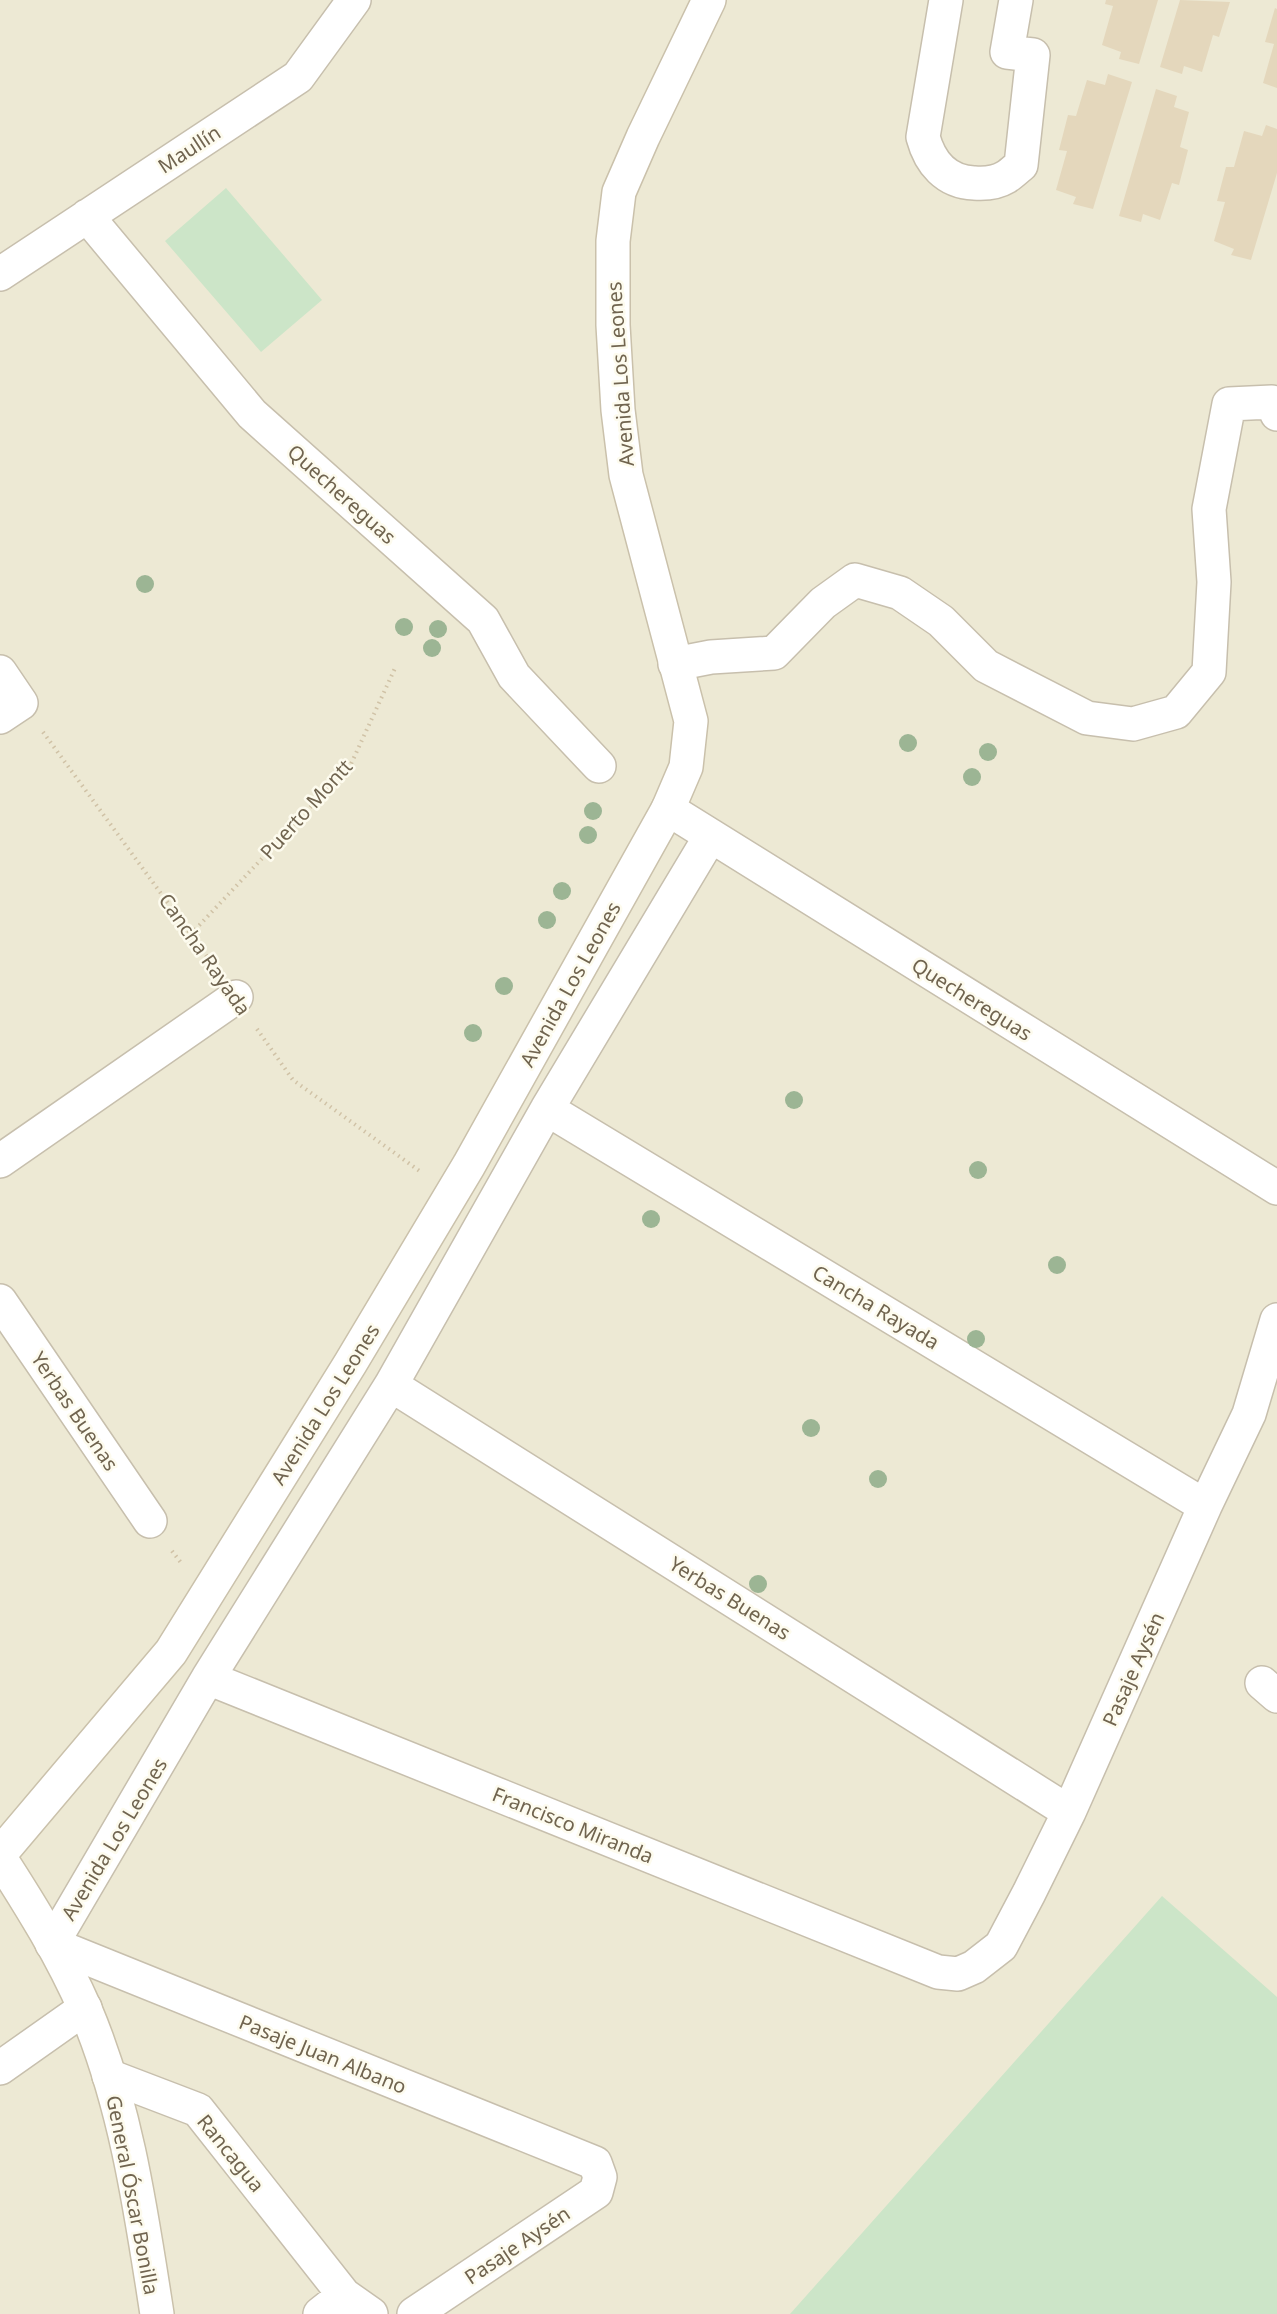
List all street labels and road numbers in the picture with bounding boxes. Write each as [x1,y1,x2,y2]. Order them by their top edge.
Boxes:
street label: Maullín [152,119,226,179]
street label: Avenida Los Leones [600,281,640,467]
street label: Quechereguas [282,438,402,550]
street label: Puerto Montt [254,753,358,865]
street label: Cancha Rayada [153,888,257,1020]
street label: Avenida Los Leones [513,897,627,1071]
street label: Quechereguas [907,951,1037,1047]
street label: Cancha Rayada [808,1259,944,1355]
street label: Avenida Los Leones [265,1318,385,1490]
street label: Yerbas Buenas [25,1346,125,1476]
street label: Yerbas Buenas [664,1550,796,1646]
street label: Pasaje Aysén [1096,1608,1170,1730]
street label: Avenida Los Leones [55,1753,173,1925]
street label: Francisco Miranda [489,1780,657,1870]
street label: Pasaje Juan Albano [235,2008,411,2100]
street label: General Óscar Bonilla [100,2093,166,2297]
street label: Rancagua [191,2108,271,2198]
street label: Pasaje Aysén [459,2200,575,2290]

